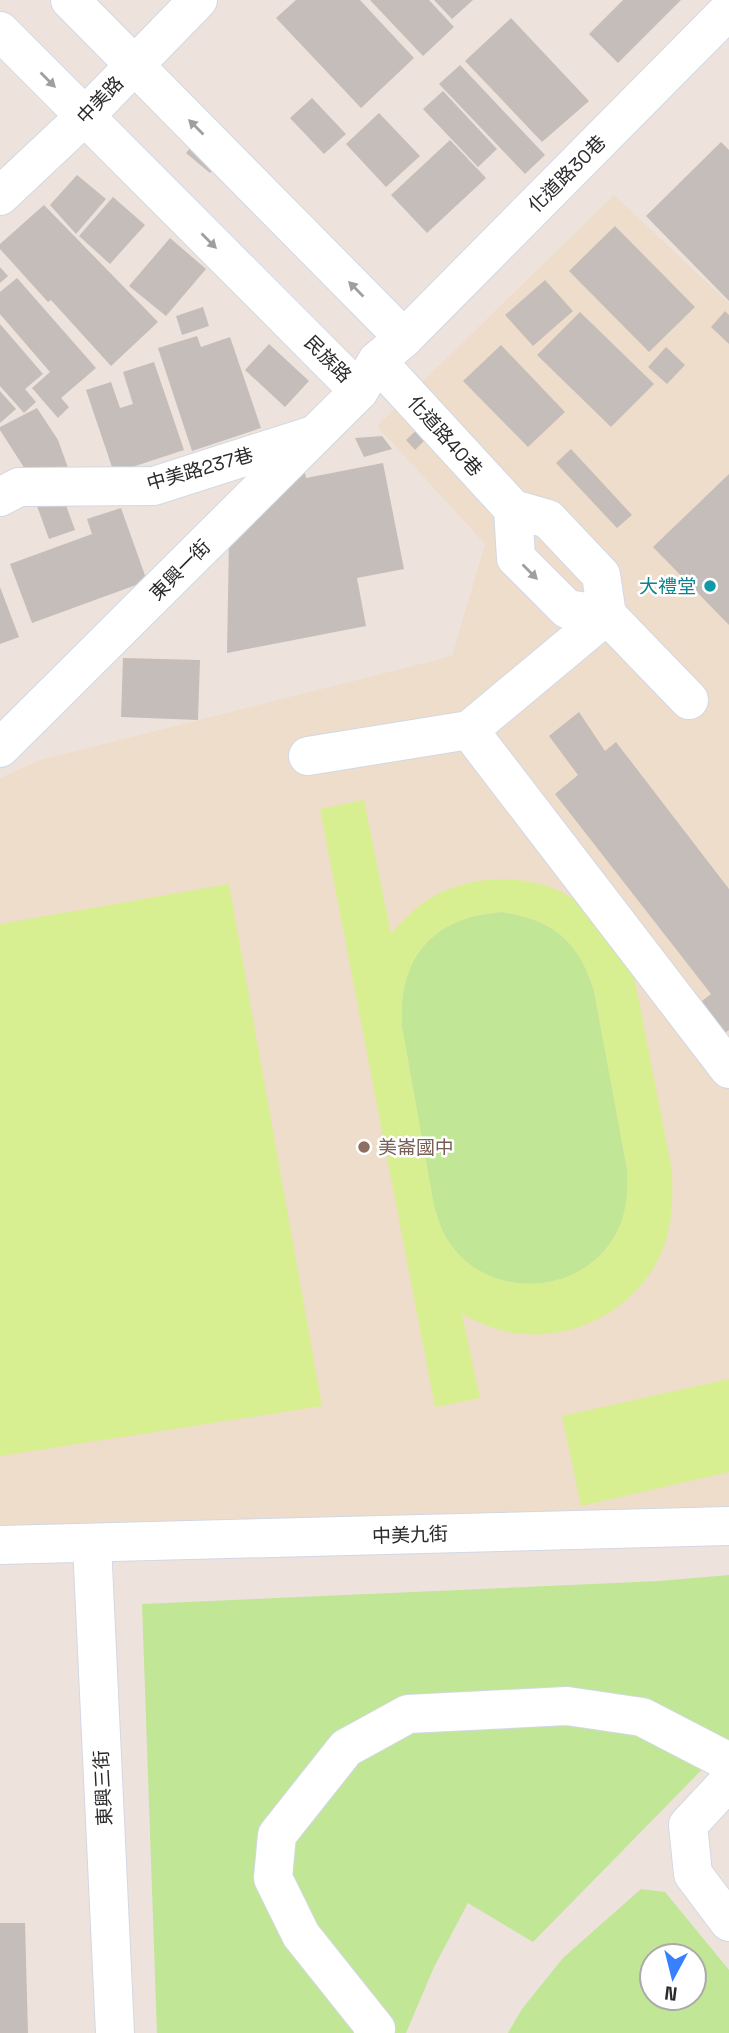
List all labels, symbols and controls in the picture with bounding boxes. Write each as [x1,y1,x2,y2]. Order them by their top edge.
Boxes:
street label: 中美路 [71,71,129,129]
one-way arrow [40,72,56,88]
one-way arrow [188,120,205,136]
street label: 化道路30巷 [523,130,611,218]
one-way arrow [200,232,216,249]
one-way arrow [348,281,364,297]
street label: 民族路 [299,330,357,388]
street label: 化道路40巷 [402,390,488,482]
street label: 中美路237巷 [144,442,256,496]
street label: 東興一街 [144,534,216,606]
one-way arrow [521,563,538,580]
place label: 大禮堂 [639,574,696,599]
marker: 大禮堂 [702,578,718,594]
place label: 美崙國中 [378,1135,454,1160]
marker: 美崙國中 [356,1139,372,1155]
street label: 中美九街 [372,1521,448,1549]
street label: 東興三街 [89,1749,117,1827]
north arrow [638,1942,708,2012]
text: N [663,1980,679,2007]

